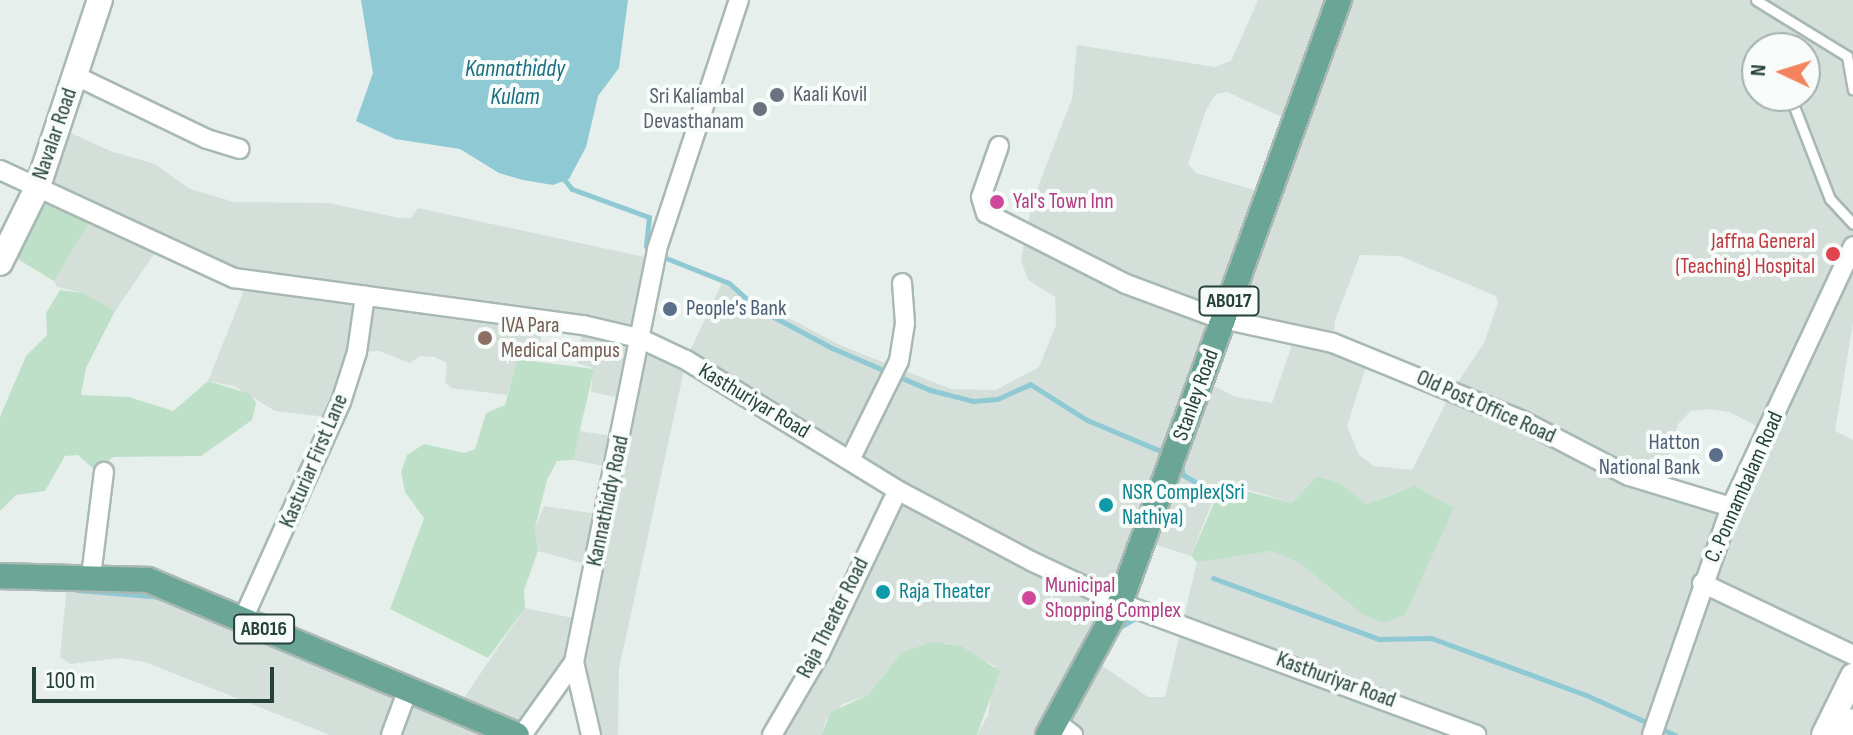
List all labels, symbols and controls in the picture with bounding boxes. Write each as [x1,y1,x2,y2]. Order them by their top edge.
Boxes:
north arrow [1741,32,1821,112]
water label: Kannathiddy Kulam [465,55,565,111]
text: N [1745,64,1772,77]
place label: Kaali Kovil [793,82,867,108]
place label: Sri Kaliambal Devasthanam [643,83,744,134]
street label: Navalar Road [27,85,83,183]
marker: Kaali Kovil [768,86,786,104]
marker: Sri Kaliambal Devasthanam [751,100,769,118]
place label: Yal's Town Inn [1013,189,1114,215]
marker: Yal's Town Inn [988,193,1006,211]
place label: Jaffna General (Teaching) Hospital [1675,228,1815,280]
marker: Jaffna General (Teaching) Hospital [1822,243,1844,265]
road number: AB017 [1197,285,1261,317]
place label: People's Bank [686,296,786,322]
marker: People's Bank [661,300,679,318]
place label: IVA Para Medical Campus [501,312,620,364]
marker: IVA Para Medical Campus [476,329,494,347]
street label: Stanley Road [1167,346,1225,444]
street label: Kasthuriyar Road [694,357,814,445]
street label: Old Post Office Road [1412,365,1560,449]
street label: Kasturiar First Lane [274,390,354,532]
street label: C. Ponnambalam Road [1699,407,1789,567]
place label: Hatton National Bank [1599,429,1700,480]
street label: Kannathiddy Road [581,433,635,569]
marker: Hatton National Bank [1707,446,1725,464]
place label: NSR Complex(Sri Nathiya) [1122,479,1245,530]
marker: NSR Complex(Sri Nathiya) [1097,496,1115,514]
street label: Raja Theater Road [791,553,875,683]
place label: Municipal Shopping Complex [1045,572,1181,624]
place label: Raja Theater [899,579,990,605]
marker: Raja Theater [874,583,892,601]
marker: Municipal Shopping Complex [1020,589,1038,607]
road number: AB016 [232,613,296,645]
street label: Kasthuriyar Road [1273,646,1399,714]
scale bar [36,651,278,701]
text: 100 m [46,666,95,695]

